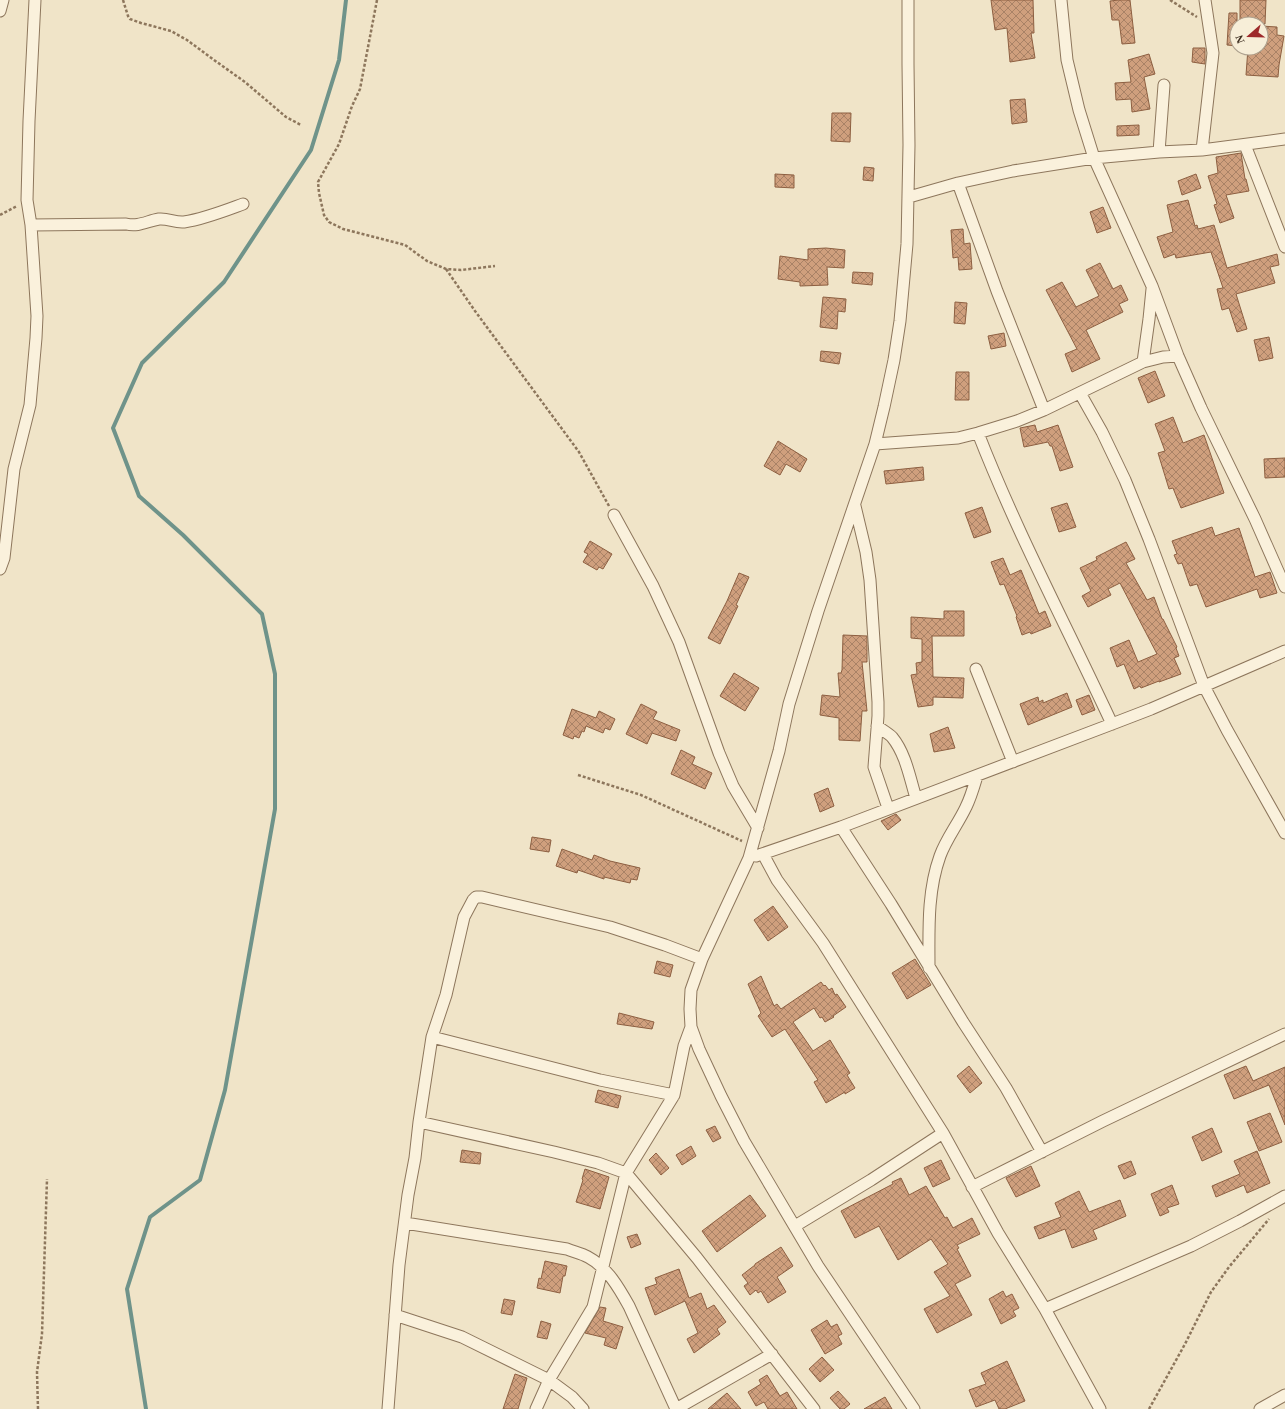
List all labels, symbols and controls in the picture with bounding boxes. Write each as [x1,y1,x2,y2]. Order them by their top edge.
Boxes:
north arrow [1229,16,1269,56]
text: N [1233,34,1247,45]

